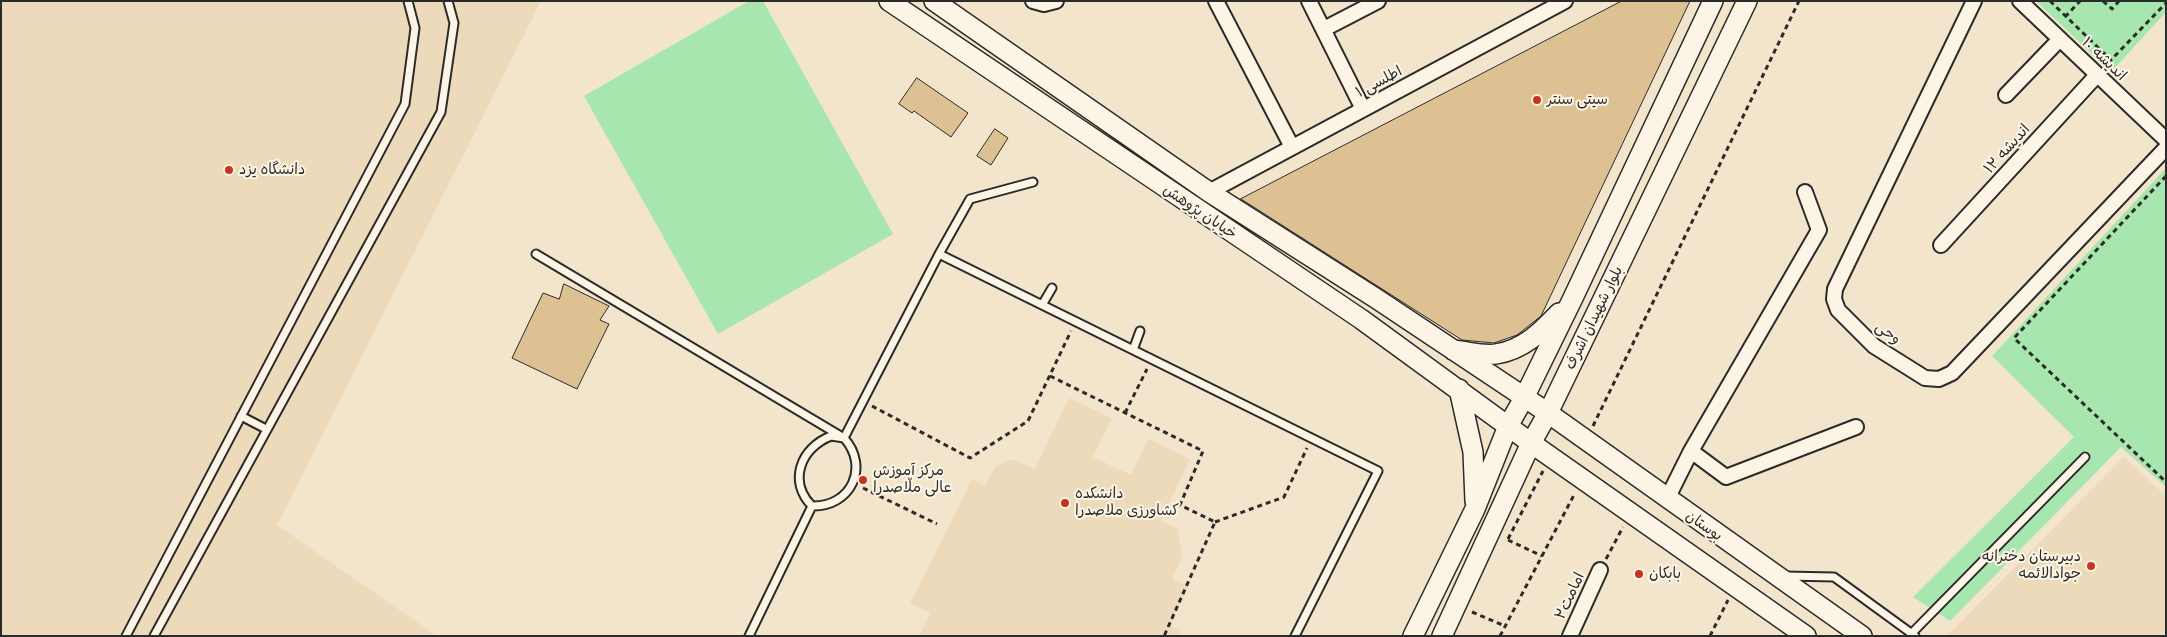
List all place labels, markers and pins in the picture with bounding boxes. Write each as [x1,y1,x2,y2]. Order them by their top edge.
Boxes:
place label: سیتی سنتر [1547,91,1608,109]
marker: سیتی سنتر [1531,94,1543,106]
place label: دانشگاه یزد [239,161,305,179]
marker: دانشگاه یزد [223,164,235,176]
place label: مرکز آموزش عالی ملّاصدرا [873,462,952,497]
marker: مرکز آموزش عالی ملّاصدرا [857,474,869,486]
place label: دانشکده کشاورزی ملاصدرا [1075,485,1179,520]
marker: دانشکده کشاورزی ملاصدرا [1059,497,1071,509]
place label: دبیرستان دخترانه جوادالائمه [1982,548,2081,583]
marker: دبیرستان دخترانه جوادالائمه [2085,560,2097,572]
place label: بابکان [1649,565,1681,583]
marker: بابکان [1633,568,1645,580]

